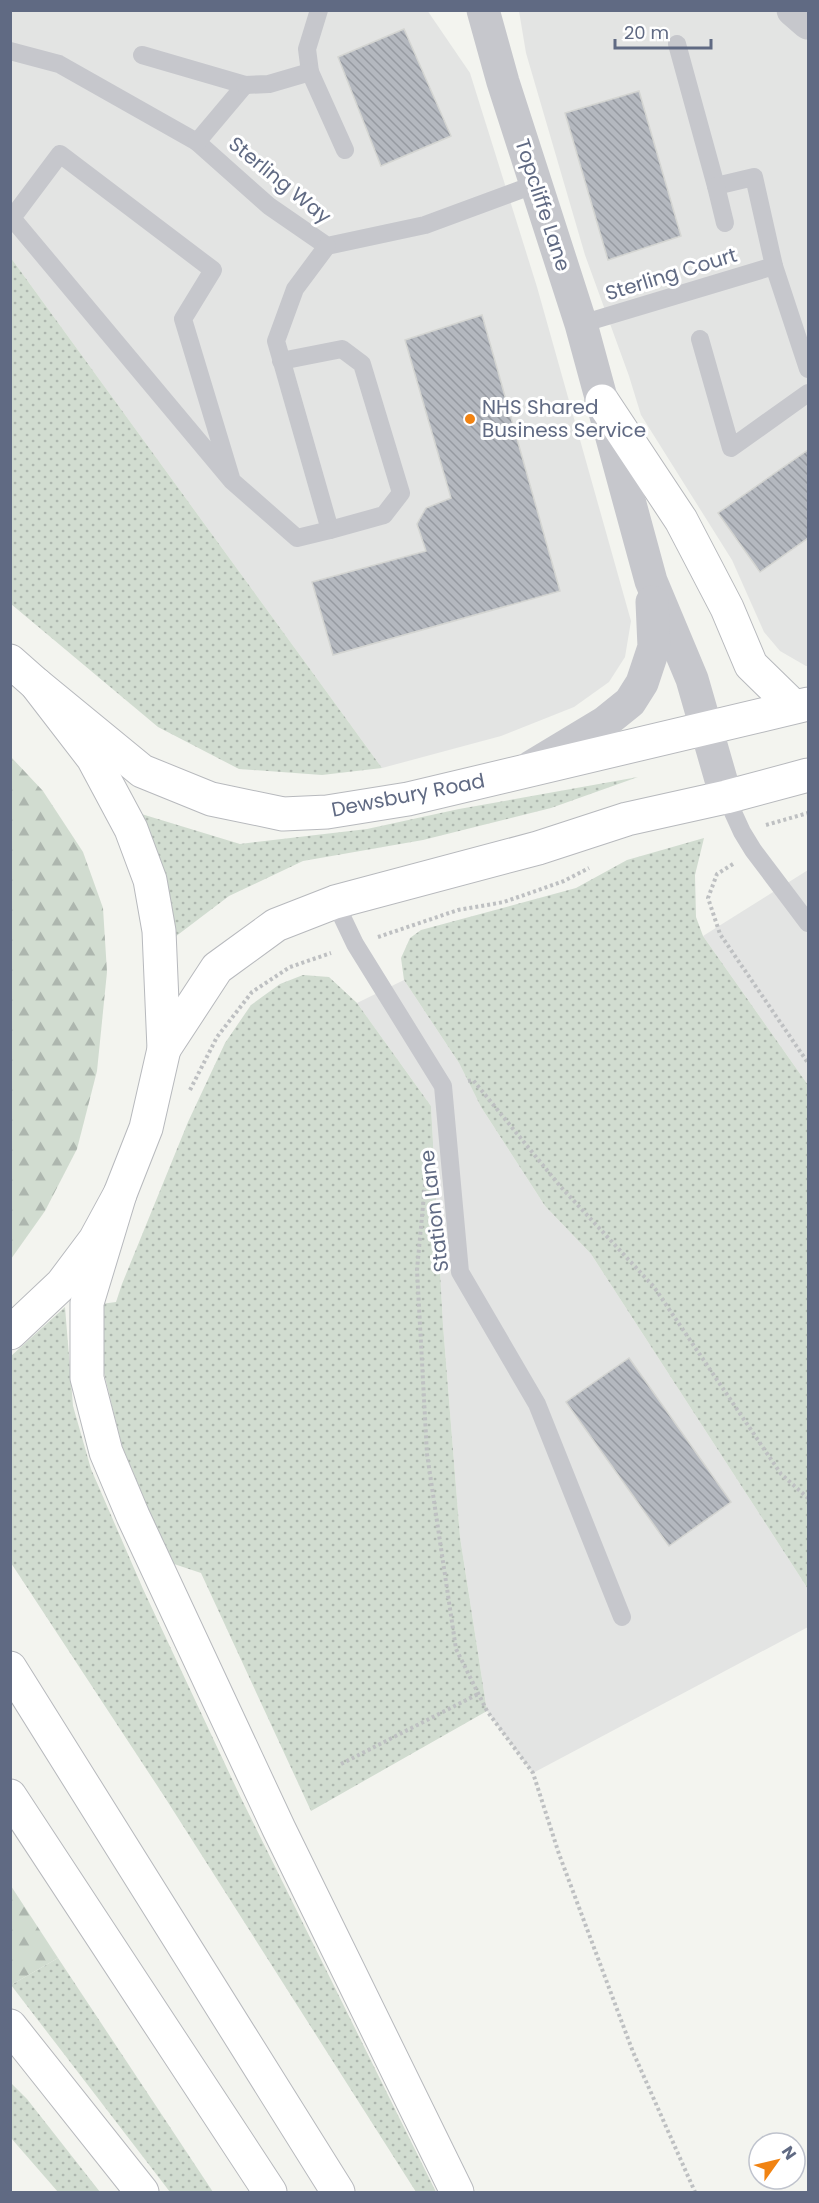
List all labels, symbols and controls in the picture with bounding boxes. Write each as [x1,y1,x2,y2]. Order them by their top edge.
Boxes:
scale bar [615,12,711,50]
text: 20 m [624,20,669,45]
street label: Sterling Way [223,130,337,230]
street label: Topcliffe Lane [508,135,578,275]
street label: Sterling Court [602,241,740,307]
place label: NHS Shared Business Service [482,393,646,444]
marker: NHS Shared Business Service [463,412,477,426]
street label: Dewsbury Road [329,766,487,824]
street label: Station Lane [413,1148,455,1274]
north arrow [747,2131,807,2191]
text: N [776,2141,802,2164]

